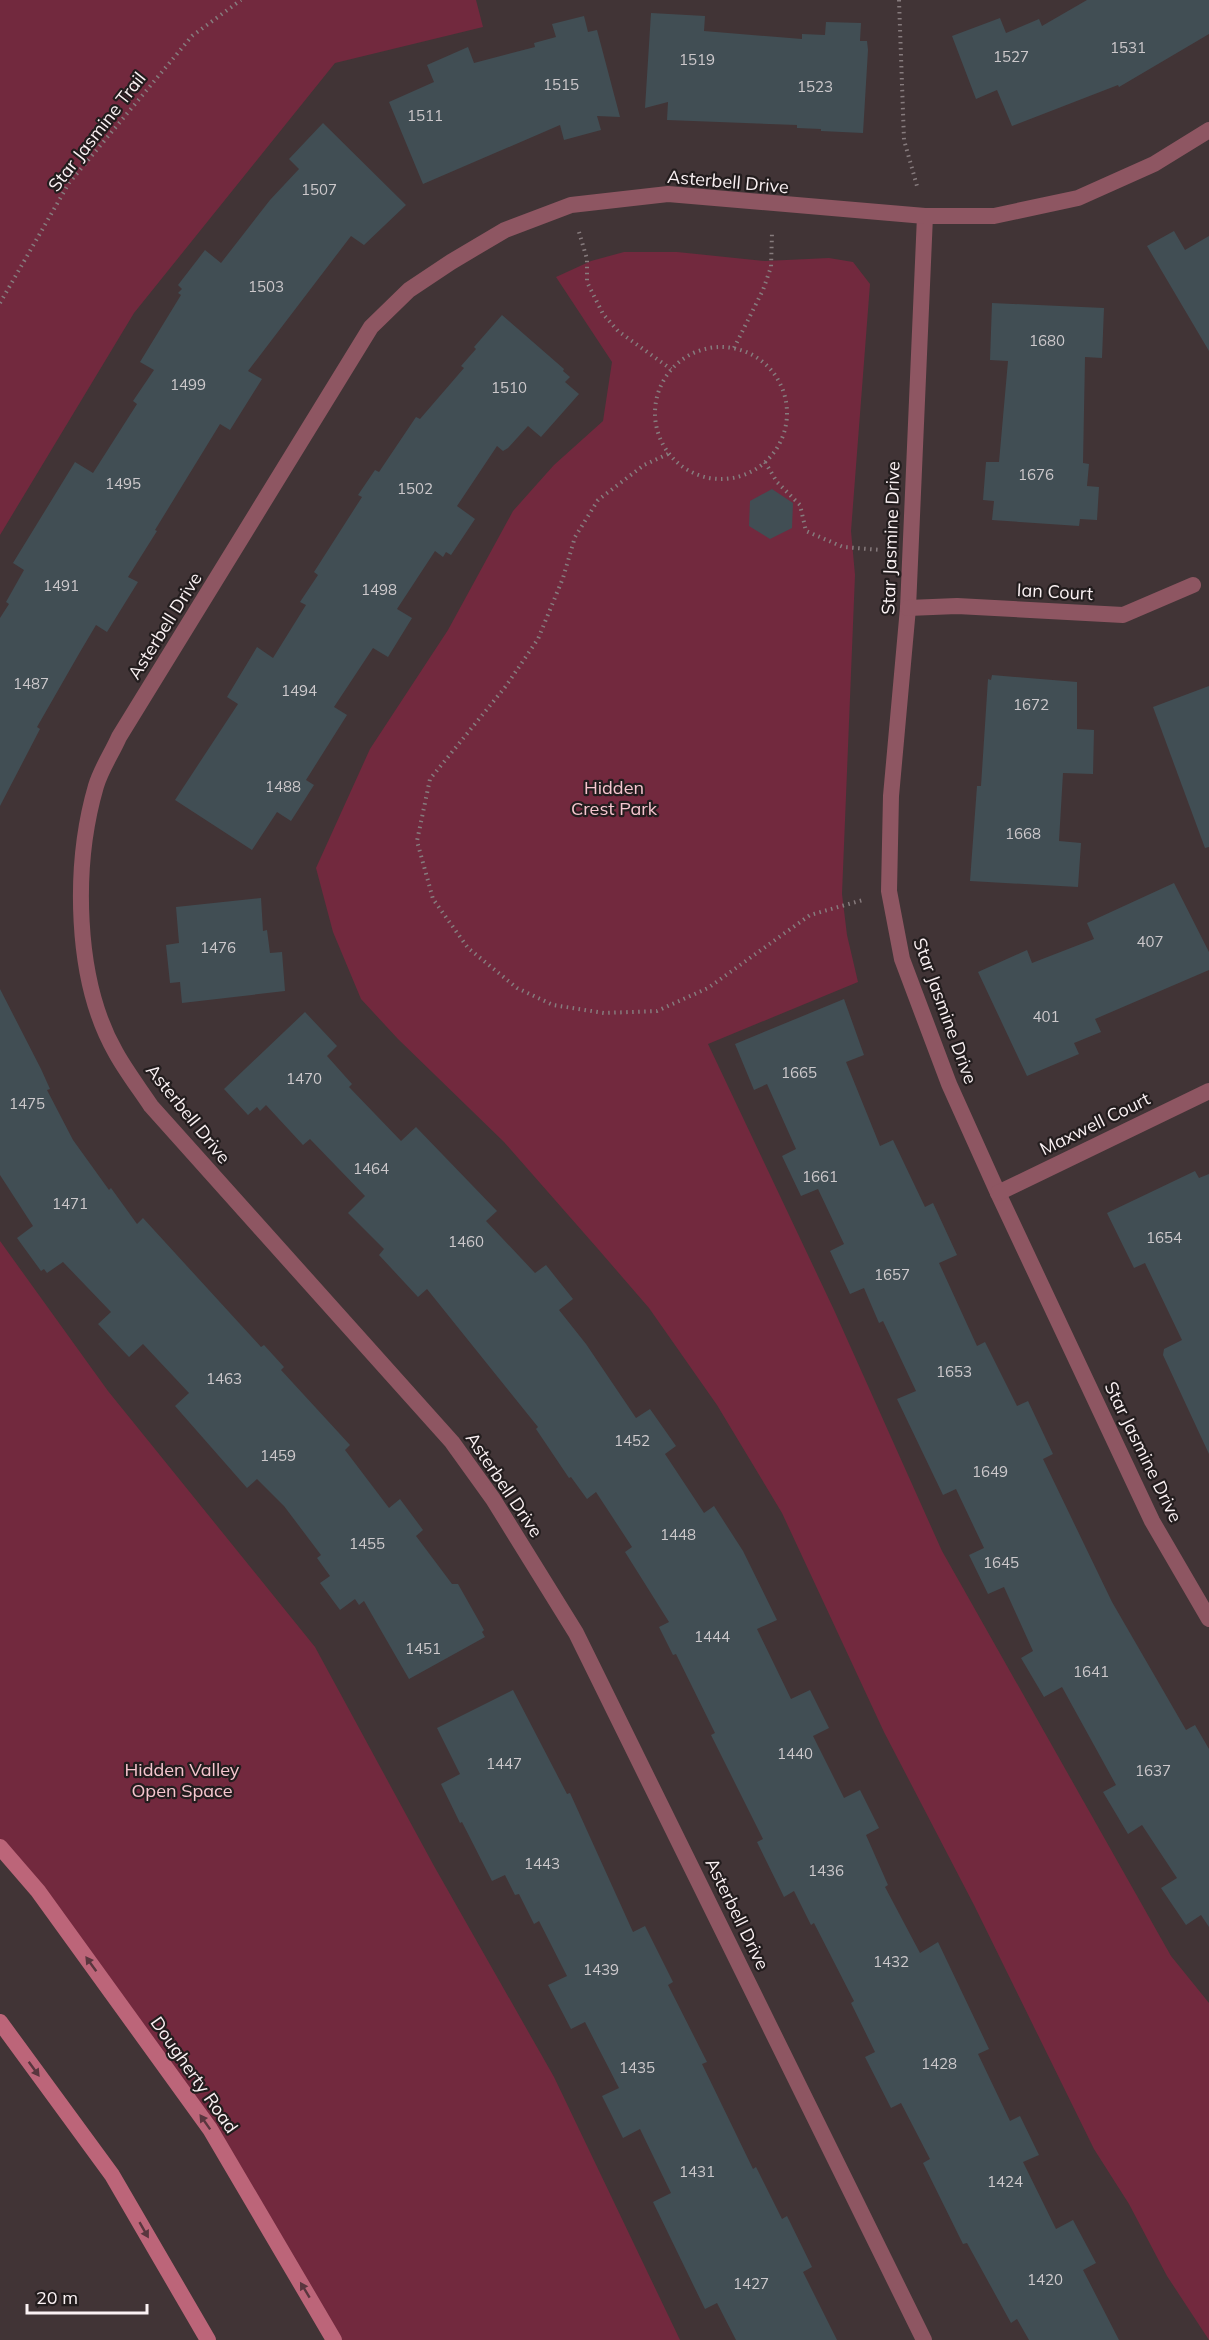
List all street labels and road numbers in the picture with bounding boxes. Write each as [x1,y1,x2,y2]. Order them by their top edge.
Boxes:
street label: Star Jasmine Trail [43,67,150,196]
street label: Asterbell Drive [666,165,790,198]
street label: Star Jasmine Drive [876,461,905,615]
street label: Asterbell Drive [123,568,207,683]
street label: Ian Court [1016,578,1094,605]
street label: Star Jasmine Drive [908,935,983,1087]
street label: Asterbell Drive [141,1059,236,1168]
street label: Maxwell Court [1036,1087,1154,1160]
street label: Star Jasmine Drive [1099,1378,1187,1526]
street label: Asterbell Drive [461,1428,548,1542]
street label: Asterbell Drive [700,1854,774,1974]
street label: Dougherty Road [146,2012,243,2137]

